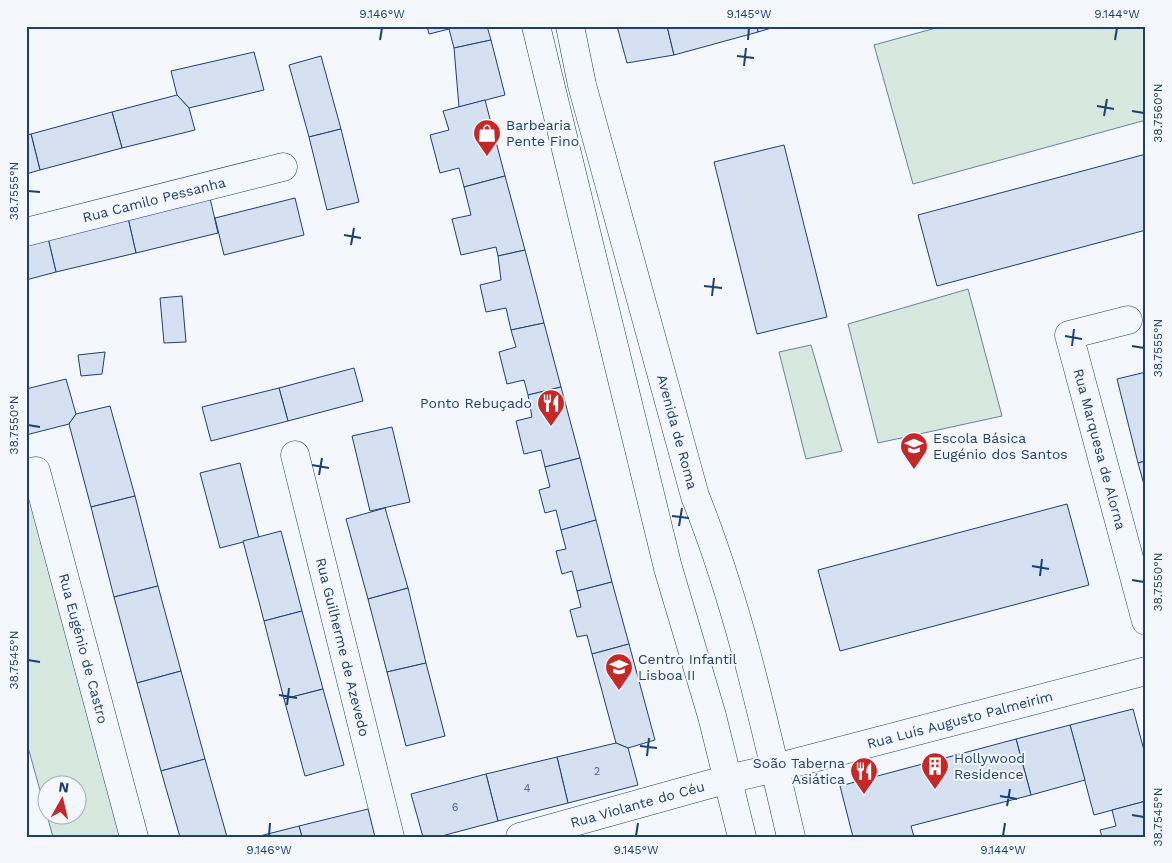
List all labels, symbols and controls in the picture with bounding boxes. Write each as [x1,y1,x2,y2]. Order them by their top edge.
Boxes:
text: 9.146°W [359,7,405,21]
text: 9.145°W [726,7,772,21]
text: 9.144°W [1094,7,1140,21]
text: 38.7560°N [1151,83,1165,143]
place label: Barbearia Pente Fino [506,117,579,149]
shop icon: Barbearia Pente Fino [472,118,502,157]
text: 38.7555°N [7,162,21,220]
street label: Rua Camilo Pessanha [81,174,227,225]
text: 38.7555°N [1151,319,1165,377]
street label: Rua Marquesa de Alorna [1070,367,1129,531]
street label: Avenida de Roma [654,373,701,491]
restaurant icon: Ponto Rebuçado [536,388,566,427]
text: 38.7550°N [7,395,21,455]
place label: Ponto Rebuçado [420,395,532,411]
place label: Escola Básica Eugénio dos Santos [933,430,1068,462]
school or university icon: Escola Básica Eugénio dos Santos [899,431,929,470]
text: 38.7550°N [1151,552,1165,612]
street label: Rua Guilherme de Azevedo [313,556,373,738]
street label: Rua Eugénio de Castro [56,572,111,726]
text: 38.7545°N [7,631,21,689]
place label: Centro Infantil Lisboa II [638,651,738,683]
school or university icon: Centro Infantil Lisboa II [604,652,634,691]
street label: Rua Luís Augusto Palmeirim [865,688,1054,752]
place label: Hollywood Residence [954,750,1025,782]
building icon: Hollywood Residence [920,751,950,790]
place label: Soão Taberna Asiática [753,755,845,787]
restaurant icon: Soão Taberna Asiática [849,756,879,795]
house number: 2 [594,765,600,778]
north arrow [38,776,88,826]
text: N [58,778,70,796]
street label: Rua Violante do Céu [569,778,707,831]
house number: 4 [524,782,531,795]
text: 38.7545°N [1151,788,1165,846]
house number: 6 [452,801,459,814]
text: 9.146°W [246,843,292,857]
text: 9.145°W [613,843,659,857]
text: 9.144°W [980,843,1026,857]

